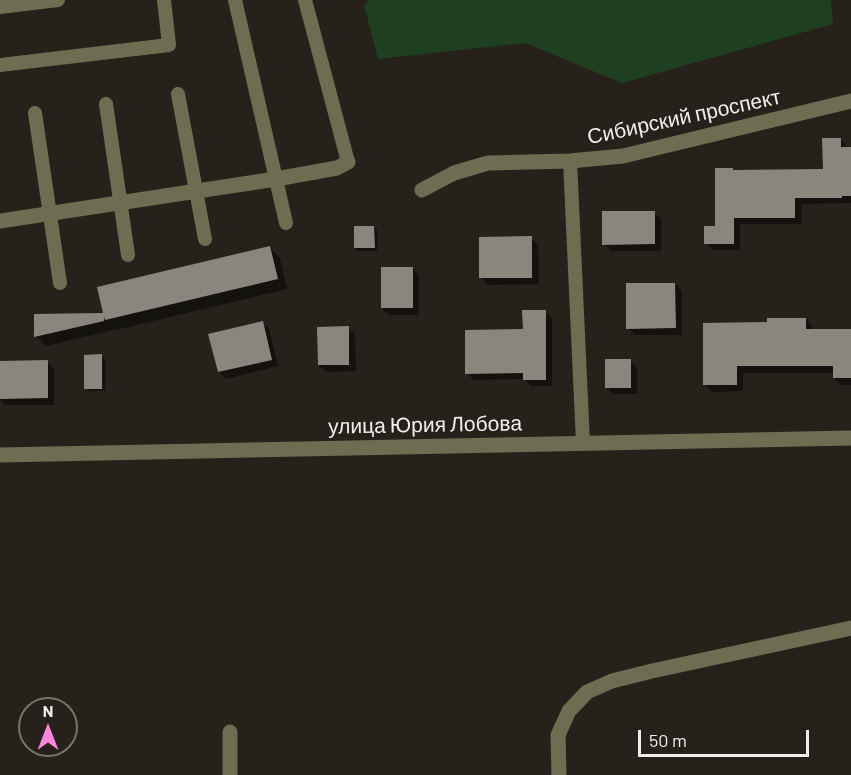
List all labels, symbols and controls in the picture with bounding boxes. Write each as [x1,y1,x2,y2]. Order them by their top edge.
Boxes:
street label: Сибирский проспект [585,84,783,150]
street label: улица Юрия Лобова [328,411,522,439]
north arrow [18,697,78,757]
text: N [43,701,53,720]
scale bar [641,718,812,756]
text: 50 m [649,729,687,751]

